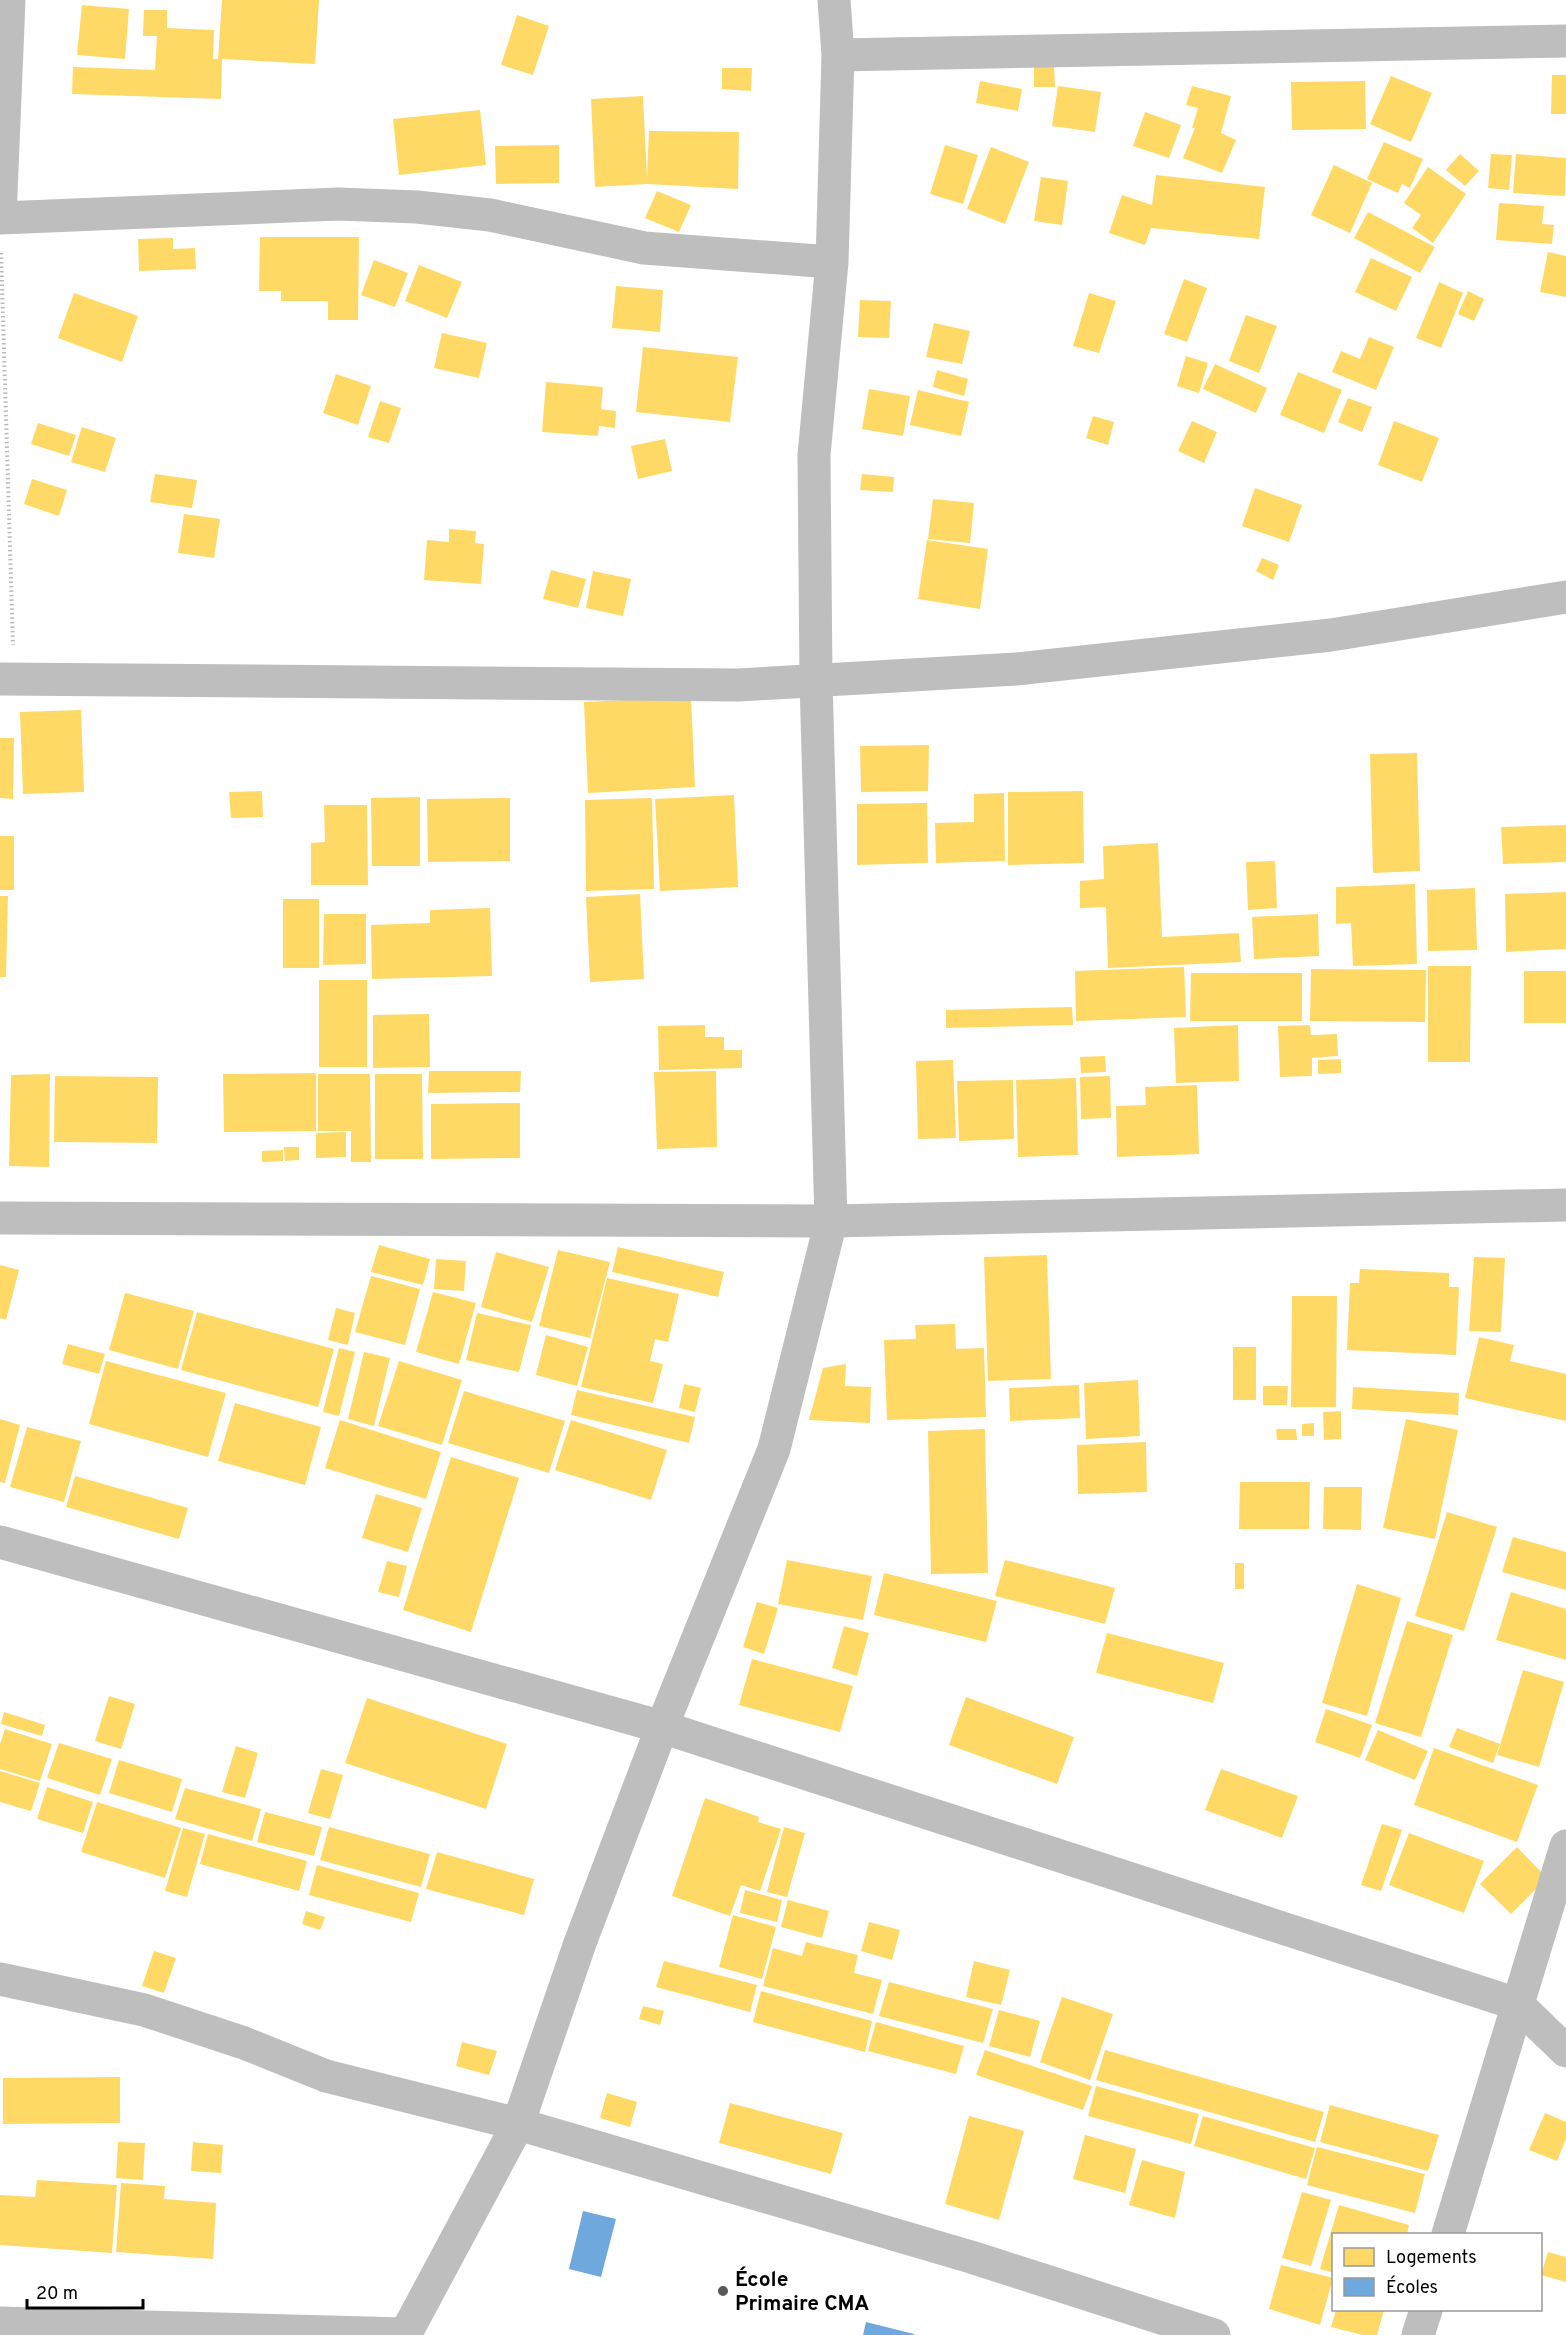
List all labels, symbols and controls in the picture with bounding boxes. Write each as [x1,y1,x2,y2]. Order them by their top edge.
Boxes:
legend [1332,2233,1542,2311]
text: Logements [1386,2247,1477,2270]
place label: École Primaire CMA [735,2266,869,2318]
scale bar [27,2272,142,2310]
text: Écoles [1386,2275,1438,2300]
text: 20 m [36,2283,78,2306]
marker: École Primaire CMA [716,2284,730,2298]

